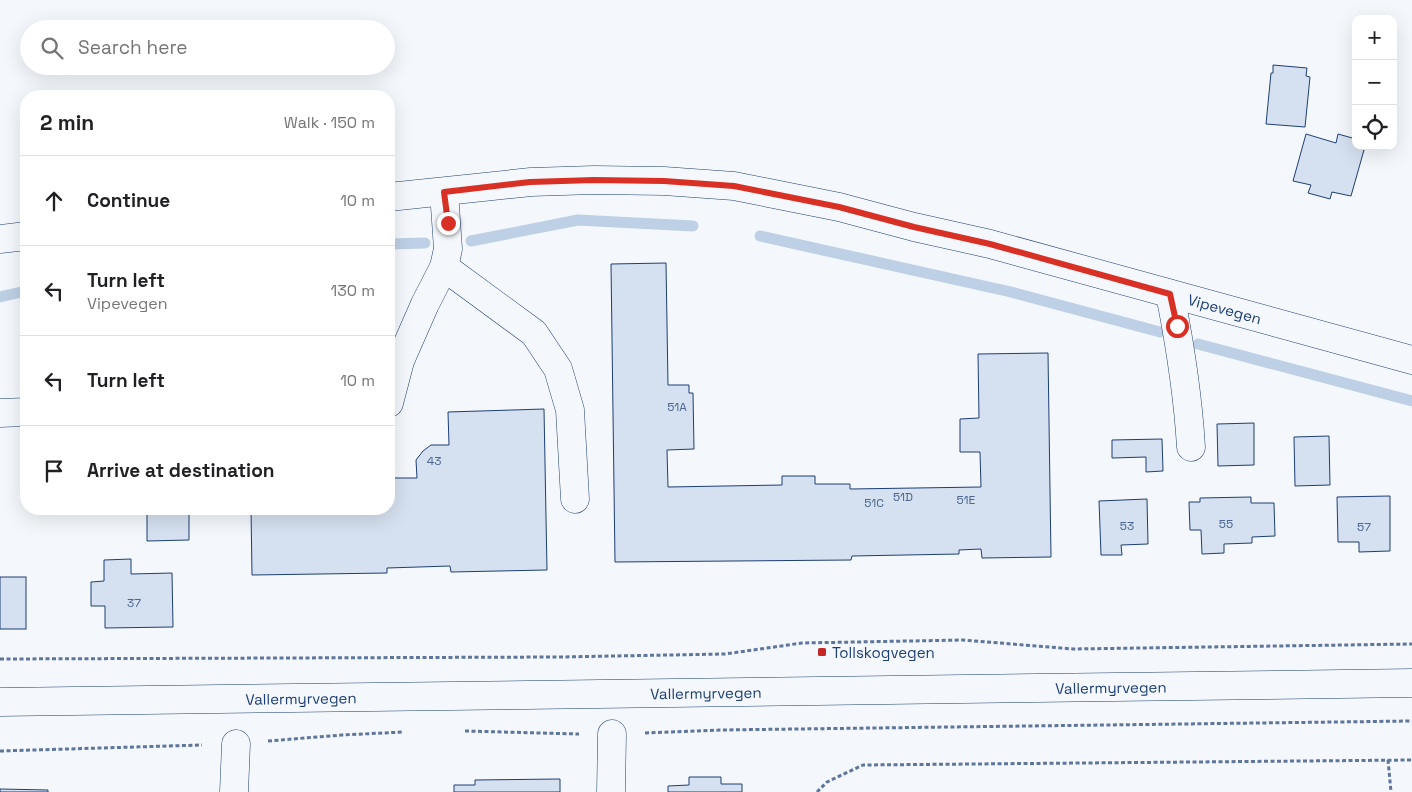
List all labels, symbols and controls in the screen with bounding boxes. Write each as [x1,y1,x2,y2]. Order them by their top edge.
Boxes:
map controls [1352,15,1397,150]
button: + [1352,15,1397,60]
search box [20,20,395,75]
icon: search [38,34,66,62]
text: Search here [78,35,188,60]
button: − [1352,60,1397,105]
button: locate [1352,105,1397,150]
text: 2 min [40,109,94,136]
text: Walk · 150 m [284,112,375,133]
icon: ahead [40,187,68,215]
text: Continue [87,188,170,213]
text: 10 m [340,190,375,211]
route end [437,212,460,235]
text: Turn left [87,268,165,293]
icon: left [40,277,68,305]
text: 130 m [331,280,375,301]
street label: Vipevegen [1186,289,1264,328]
text: Vipevegen [87,293,168,314]
route start [1166,315,1189,338]
icon: left [40,367,68,395]
text: Turn left [87,368,165,393]
text: 10 m [340,370,375,391]
house number: 51A [667,399,687,415]
house number: 43 [427,453,441,469]
icon: arrive [40,457,68,485]
text: Arrive at destination [87,458,275,483]
house number: 51D [893,489,913,505]
house number: 51E [957,492,976,508]
house number: 51C [864,495,884,511]
house number: 55 [1219,516,1233,532]
house number: 53 [1120,518,1134,534]
house number: 57 [1357,519,1371,535]
house number: 37 [127,595,141,611]
place label: Tollskogvegen [832,643,935,662]
marker: Tollskogvegen [816,646,828,658]
street label: Vallermyrvegen [1055,677,1167,697]
street label: Vallermyrvegen [650,682,762,703]
street label: Vallermyrvegen [245,688,357,708]

